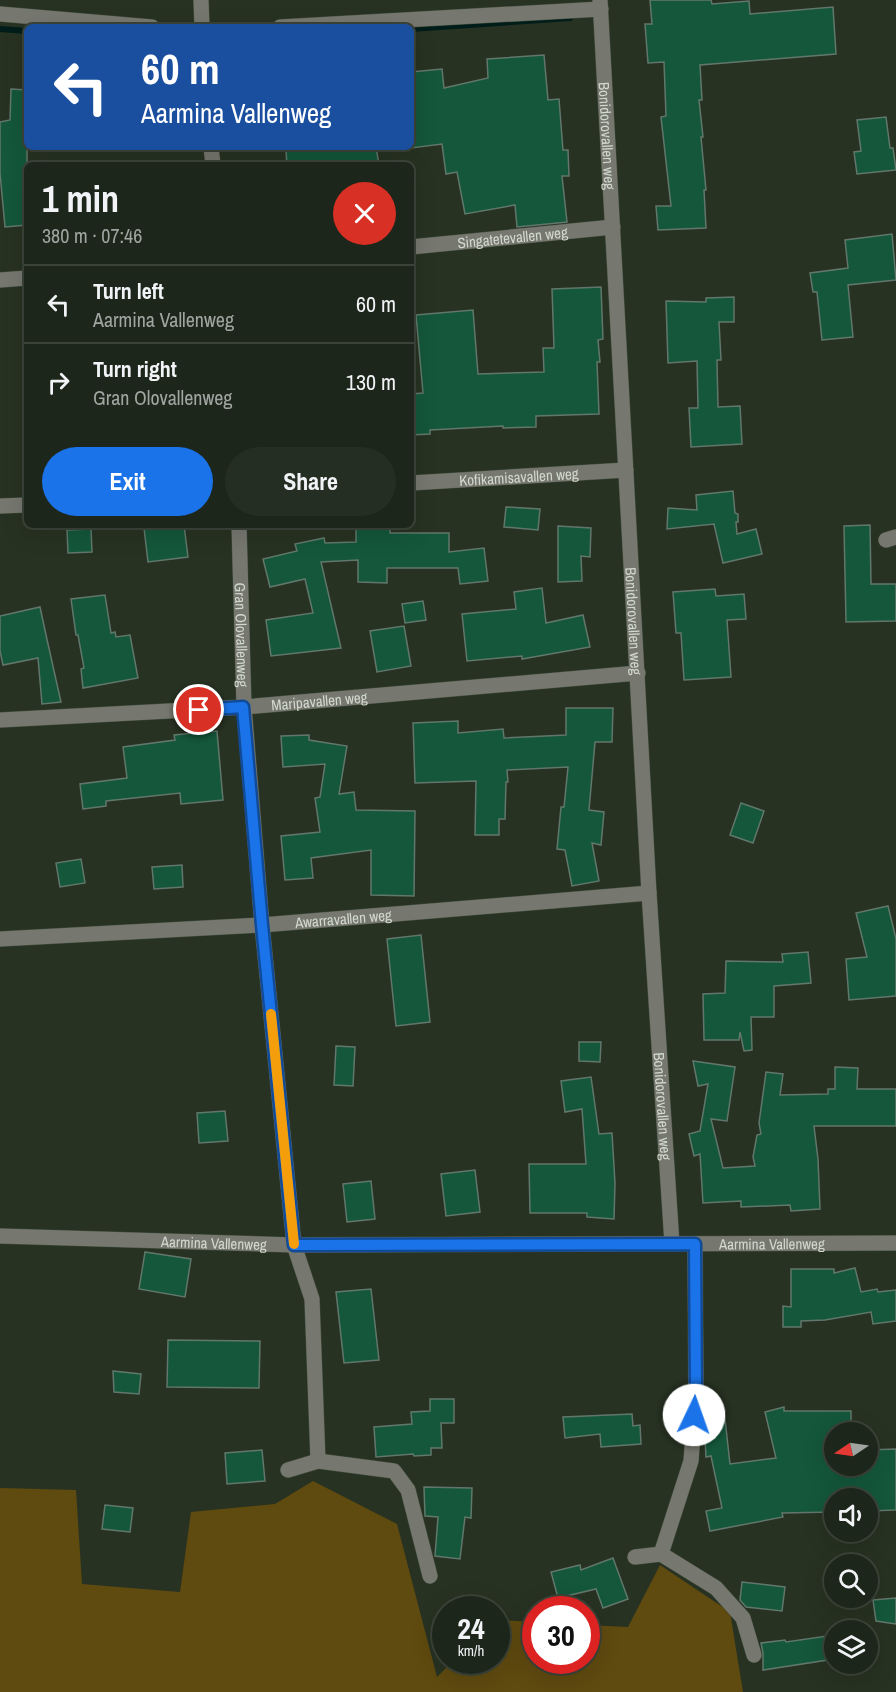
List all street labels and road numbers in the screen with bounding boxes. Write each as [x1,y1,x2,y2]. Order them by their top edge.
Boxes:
street label: Bonidorovallen weg [594,81,621,191]
street label: Singatetevallen weg [456,221,569,253]
street label: Kofikamisavallen weg [458,462,579,491]
street label: Bonidorovallen weg [621,567,648,676]
street label: Gran Olovallenweg [230,582,254,688]
street label: Maripavallen weg [270,686,368,715]
street label: Awarravallen weg [293,904,393,933]
street label: Bonidorovallen weg [649,1052,677,1161]
street label: Aarmina Vallenweg [160,1230,267,1255]
street label: Aarmina Vallenweg [718,1233,825,1254]

